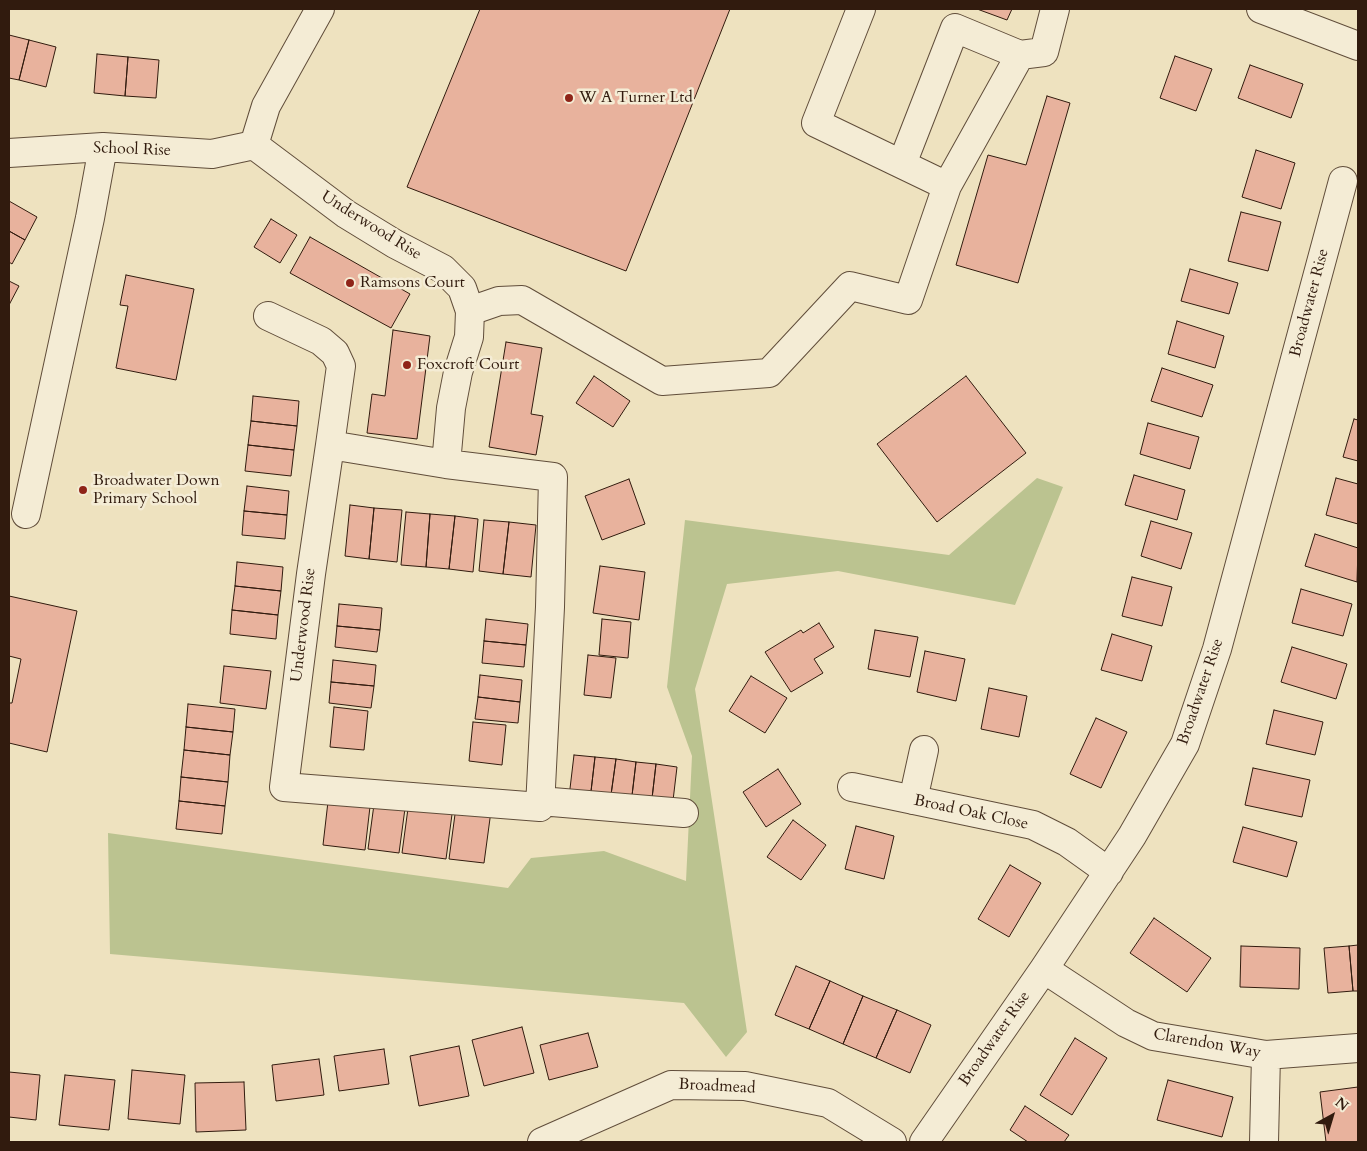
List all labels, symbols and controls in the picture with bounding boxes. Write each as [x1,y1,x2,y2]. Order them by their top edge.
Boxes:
place label: W A Turner Ltd [579,88,693,108]
marker: W A Turner Ltd [563,92,575,104]
street label: School Rise [93,139,171,161]
street label: Underwood Rise [317,187,425,265]
street label: Broadwater Rise [1286,247,1334,359]
place label: Ramsons Court [360,273,465,293]
marker: Ramsons Court [344,277,356,289]
place label: Foxcroft Court [417,355,519,375]
marker: Foxcroft Court [401,359,413,371]
place label: Broadwater Down Primary School [93,471,220,509]
marker: Broadwater Down Primary School [77,484,89,496]
street label: Underwood Rise [287,567,321,683]
street label: Broadwater Rise [1174,636,1228,748]
street label: Broad Oak Close [912,792,1030,834]
street label: Broadwater Rise [955,988,1035,1090]
street label: Clarendon Way [1152,1025,1262,1063]
street label: Broadmead [678,1075,756,1099]
north arrow [1307,1091,1357,1141]
text: N [1331,1093,1352,1115]

